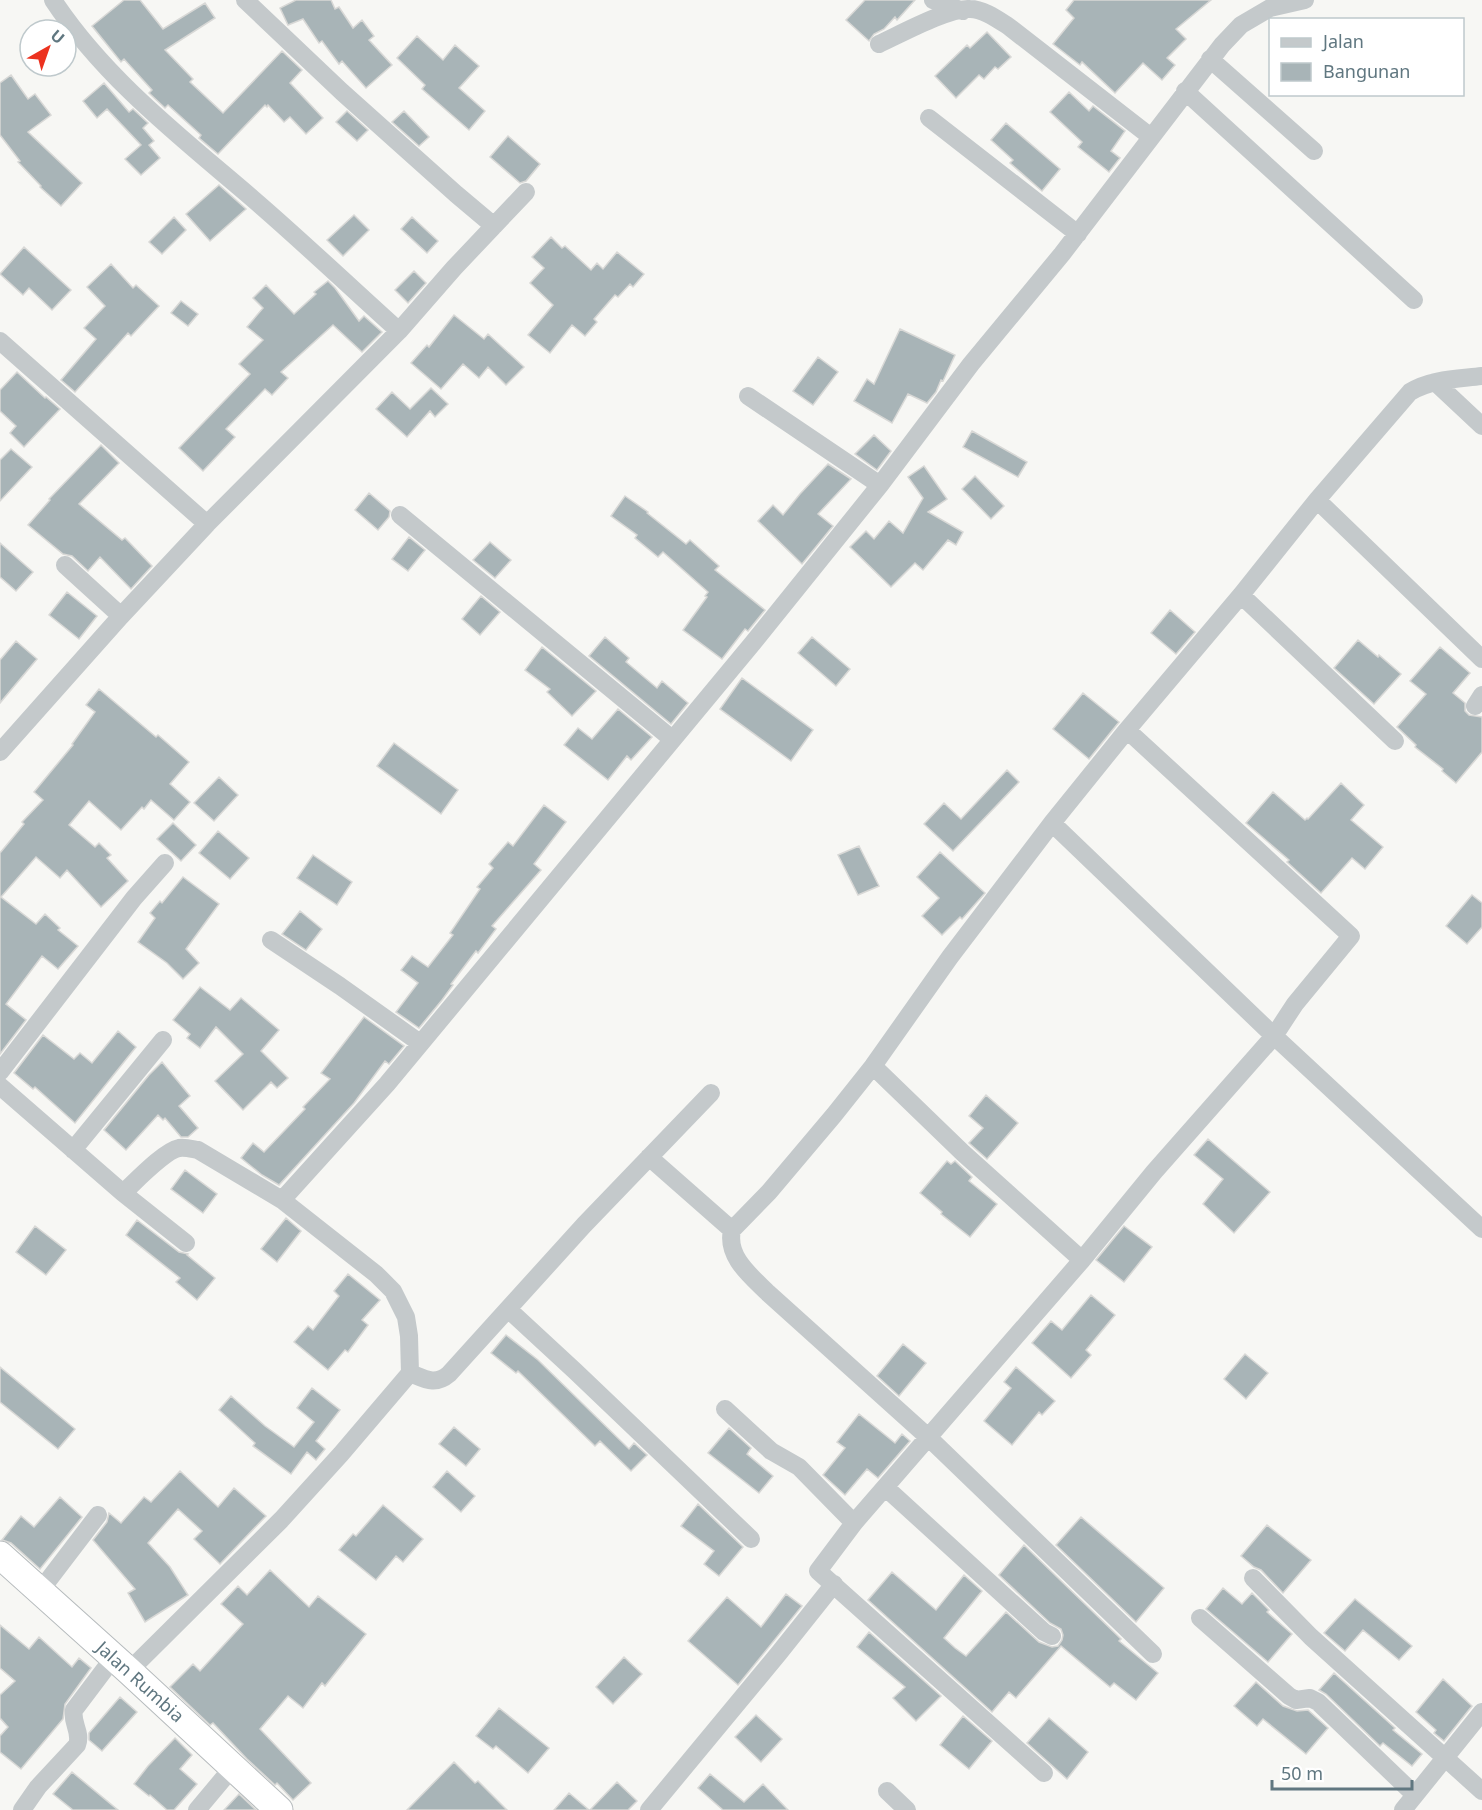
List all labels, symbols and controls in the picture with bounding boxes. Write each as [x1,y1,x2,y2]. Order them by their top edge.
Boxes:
north arrow [18,18,78,78]
legend [1269,18,1464,96]
text: U [46,24,69,49]
text: Jalan [1321,29,1364,53]
text: Bangunan [1323,59,1410,83]
street label: Jalan Rumbia [90,1634,190,1727]
scale bar [1272,1753,1412,1791]
text: 50 m [1281,1761,1323,1785]

